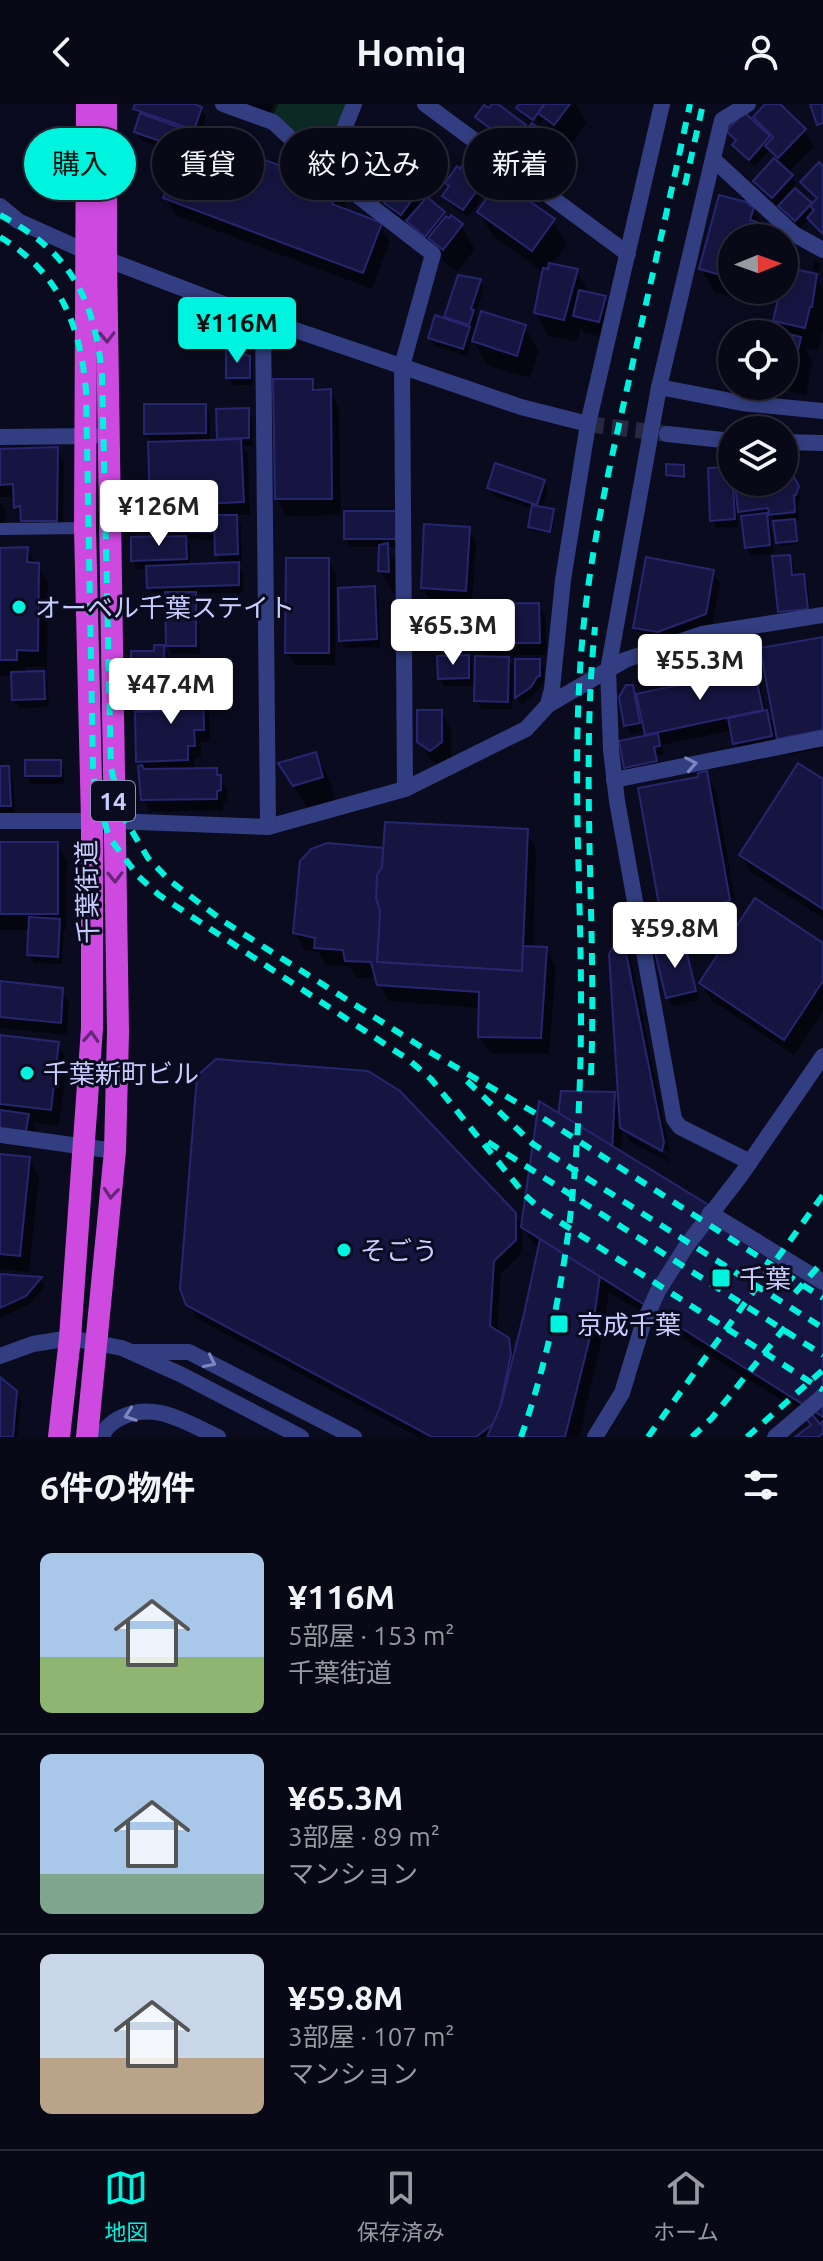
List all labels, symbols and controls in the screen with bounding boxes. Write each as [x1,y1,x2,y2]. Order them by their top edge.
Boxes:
icon: back [40,30,84,74]
icon: person [739,30,783,74]
text: Homiq [356,32,467,73]
chip: 購入 [24,128,136,200]
chip: 賃貸 [152,128,264,200]
chip: 絞り込み [280,128,448,200]
chip: 新着 [464,128,576,200]
north arrow [718,224,798,304]
map controls [718,224,798,496]
pin: ¥116M [181,297,293,365]
text: ¥116M [196,308,278,337]
button: locate [718,320,798,400]
one-way arrow [99,331,116,344]
button: layers [718,416,798,496]
pin: ¥126M [103,480,215,548]
text: ¥126M [118,491,200,520]
place label: オーベル千葉ステイト [35,593,295,622]
marker: オーベル千葉ステイト [10,598,28,616]
pin: ¥65.3M [388,599,518,667]
text: ¥65.3M [409,610,497,639]
pin: ¥55.3M [635,634,765,702]
text: ¥55.3M [656,645,744,674]
pin: ¥47.4M [106,658,236,726]
text: ¥47.4M [127,669,215,698]
one-way arrow [684,757,698,774]
road number: 14 [91,781,135,821]
street label: 千葉街道 [72,840,102,944]
one-way arrow [106,871,123,884]
pin: ¥59.8M [610,902,740,970]
text: ¥59.8M [631,913,719,942]
one-way arrow [82,1030,99,1043]
place label: 千葉新町ビル [43,1059,199,1088]
marker: 千葉新町ビル [18,1064,36,1082]
one-way arrow [103,1187,120,1200]
place label: そごう [360,1236,438,1265]
marker: そごう [335,1241,353,1259]
place label: 千葉 [739,1264,791,1293]
marker: 千葉 [710,1267,732,1289]
place label: 京成千葉 [577,1310,681,1339]
marker: 京成千葉 [548,1313,570,1335]
one-way arrow [201,1352,216,1368]
one-way arrow [124,1405,138,1421]
icon: filters [739,1463,783,1507]
text: 6件の物件 [40,1468,195,1506]
text: ¥116M [288,1577,395,1615]
icon: home [104,1585,200,1681]
text: 5部屋 · 153 m² [288,1621,455,1650]
text: 千葉街道 [288,1658,392,1687]
text: ¥65.3M [288,1778,403,1816]
icon: home [104,1786,200,1882]
text: 3部屋 · 89 m² [288,1822,440,1851]
text: マンション [288,1859,418,1888]
text: ¥59.8M [288,1978,403,2016]
icon: home [104,1986,200,2082]
text: 3部屋 · 107 m² [288,2022,455,2051]
text: マンション [288,2059,418,2088]
tab: 地図 [104,2166,148,2246]
tab: 保存済み [357,2166,445,2246]
tab: ホーム [653,2166,719,2246]

